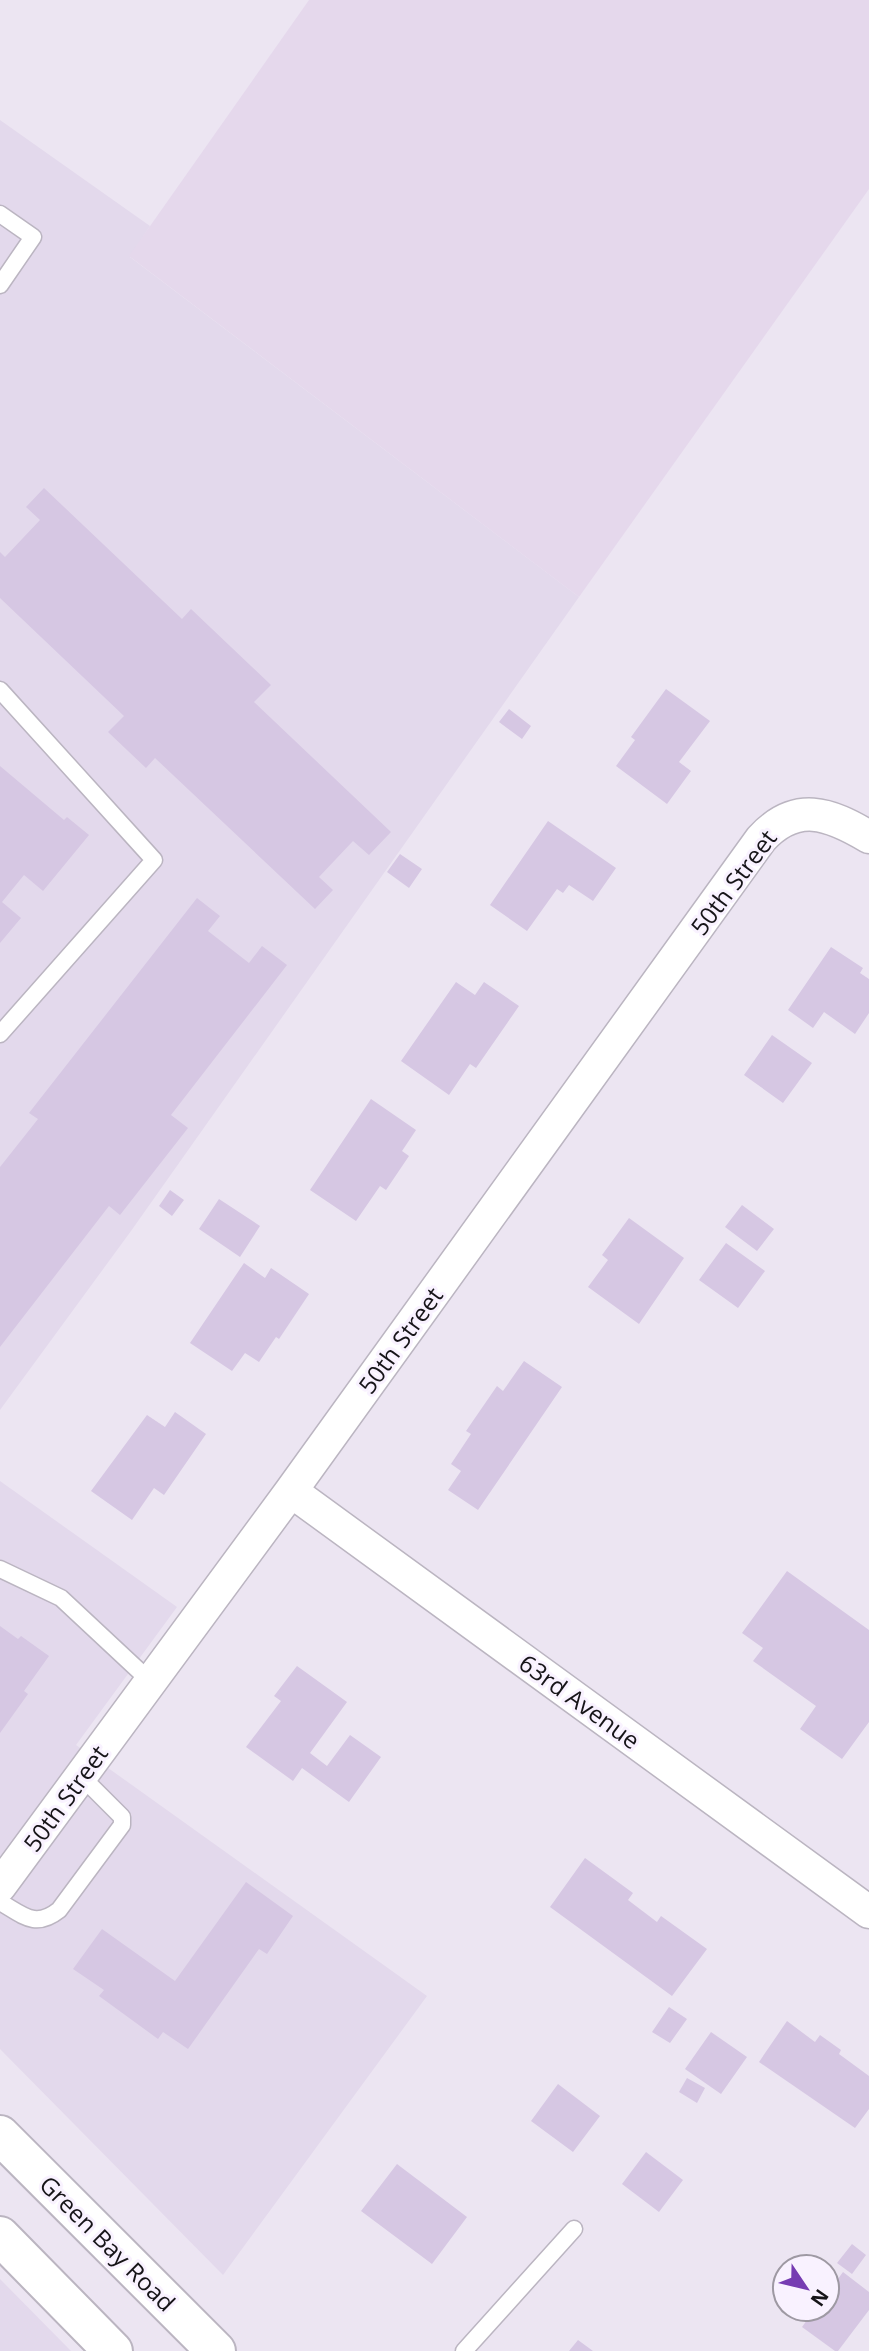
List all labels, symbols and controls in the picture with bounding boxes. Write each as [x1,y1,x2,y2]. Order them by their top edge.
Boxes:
street label: 50th Street [683,823,783,941]
street label: 50th Street [350,1280,450,1400]
street label: 63rd Avenue [513,1646,647,1756]
street label: 50th Street [15,1738,115,1858]
street label: Green Bay Road [33,2168,183,2318]
north arrow [771,2253,841,2323]
text: N [805,2284,835,2312]

